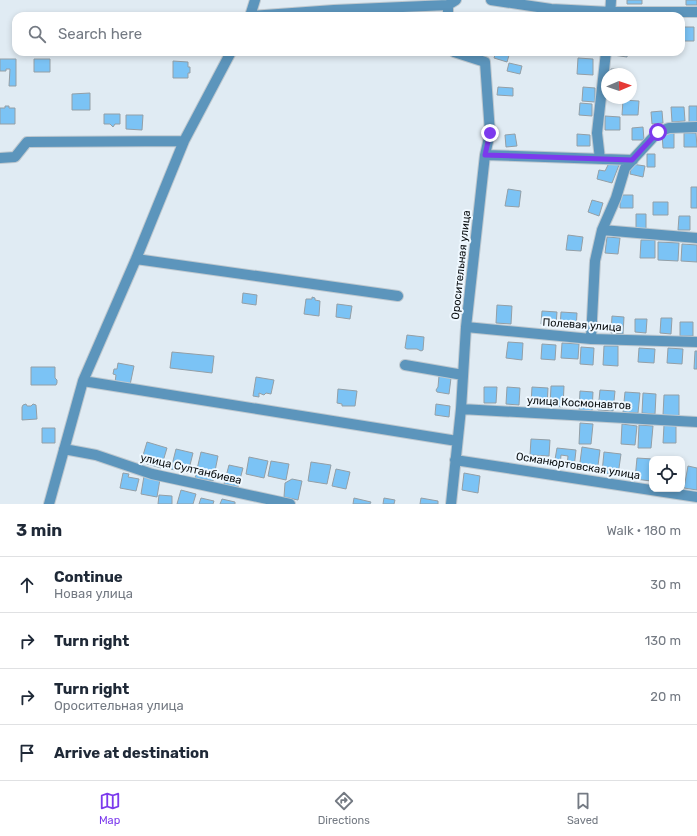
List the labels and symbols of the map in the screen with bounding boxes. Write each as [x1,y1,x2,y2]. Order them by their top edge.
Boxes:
north arrow [601,68,637,104]
route start [649,123,667,141]
route end [481,124,499,142]
street label: Оросительная улица [449,210,473,320]
street label: Полевая улица [542,316,622,334]
street label: улица Космонавтов [527,394,631,412]
street label: Османюртовская улица [515,450,641,482]
street label: улица Султанбиева [139,451,243,487]

